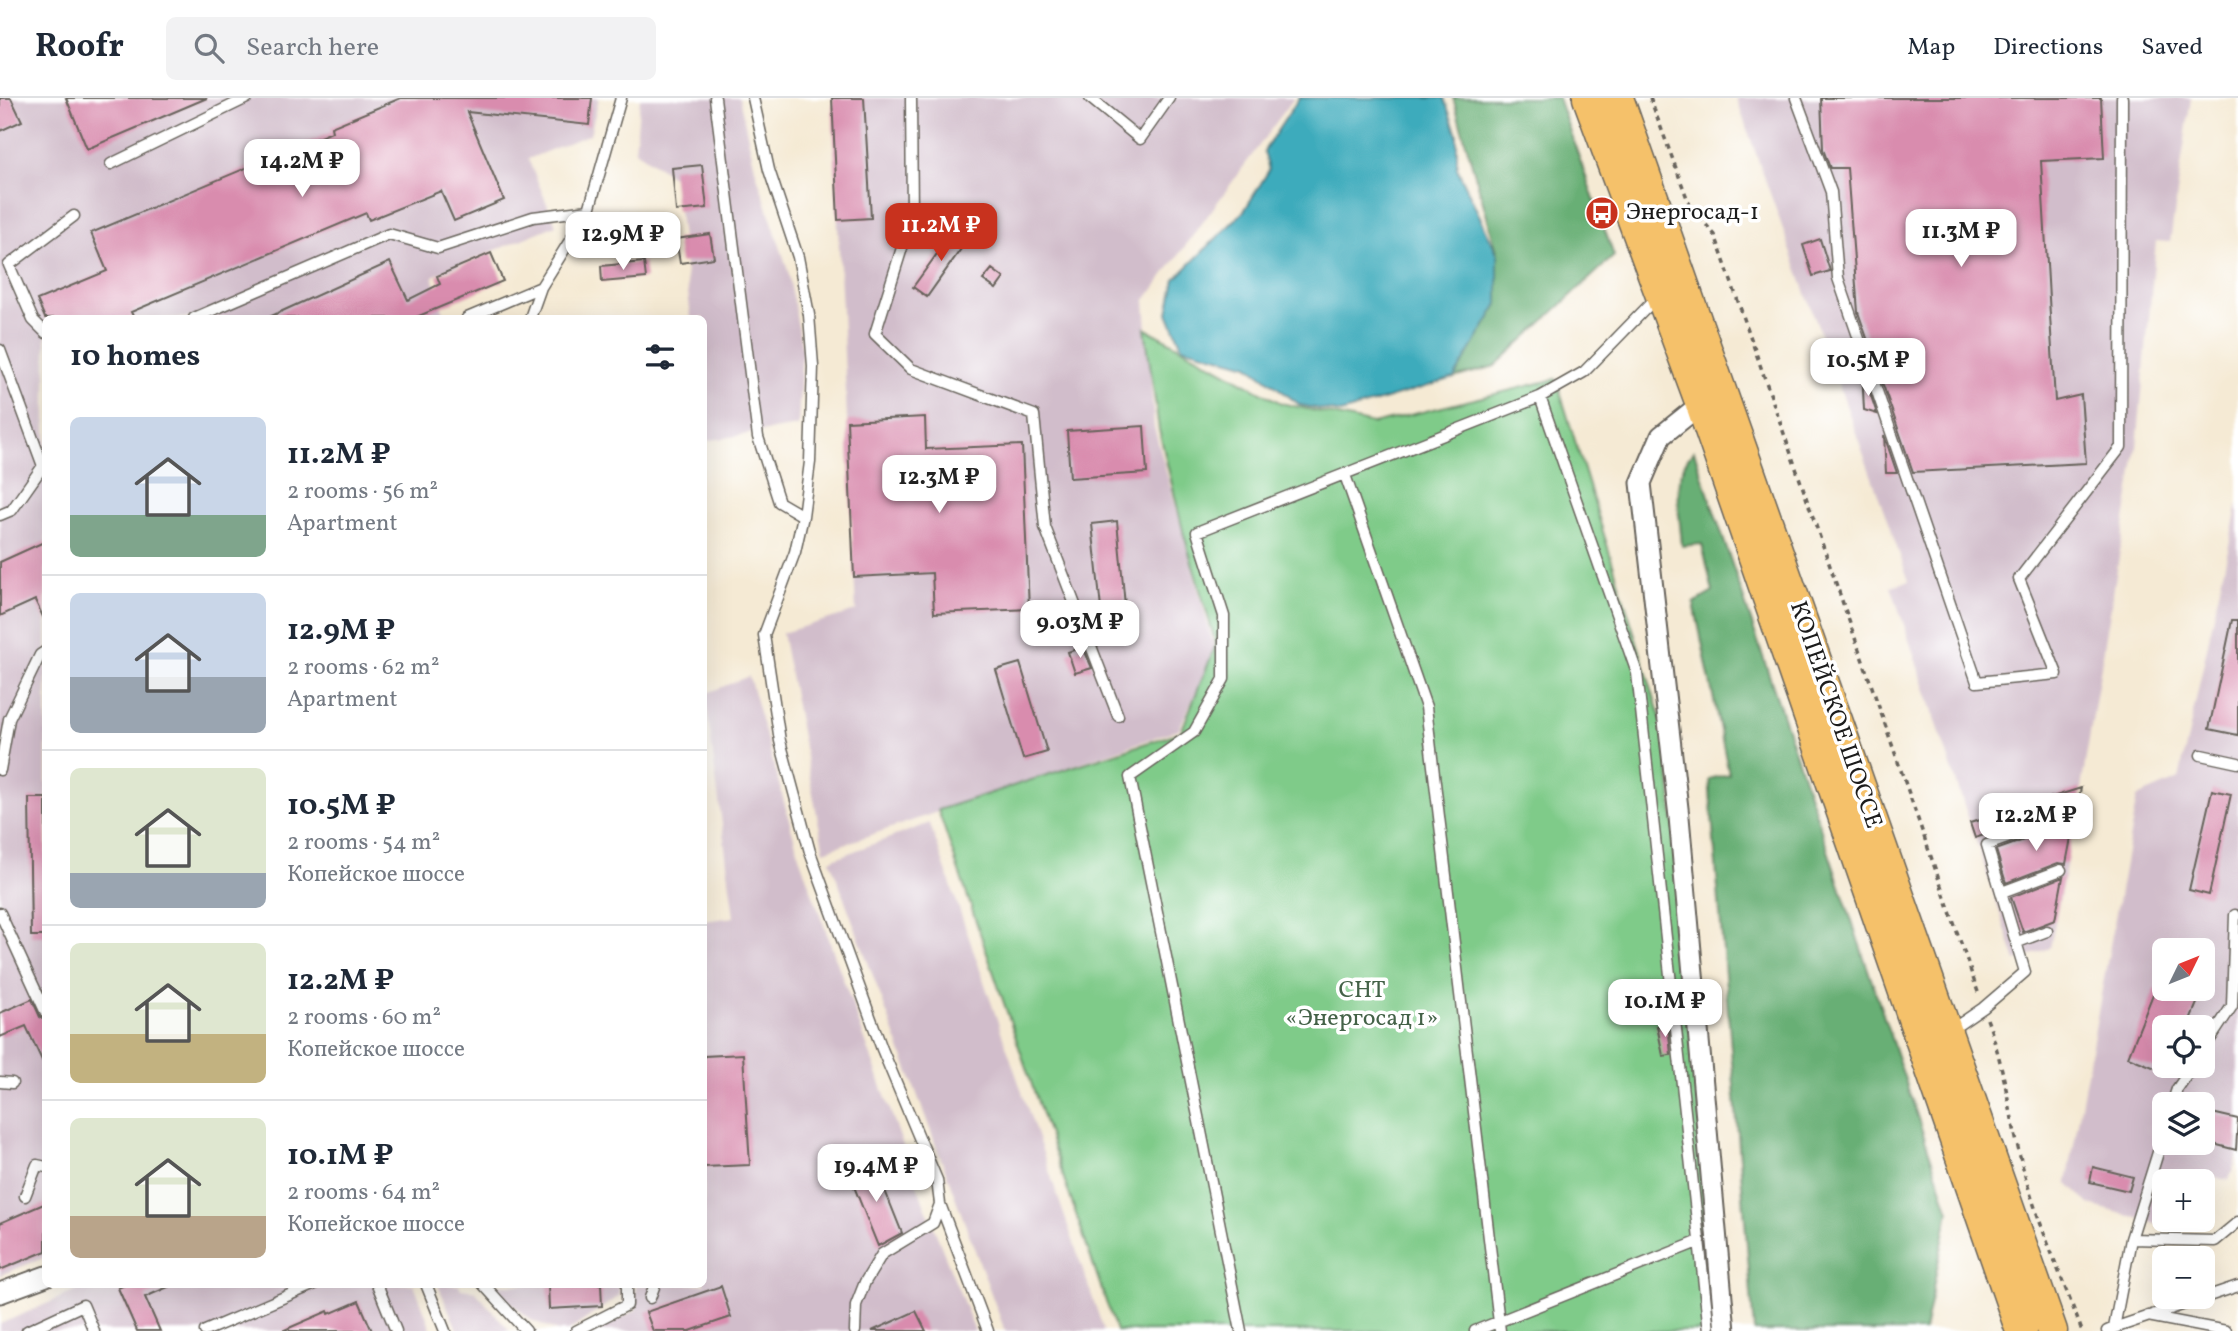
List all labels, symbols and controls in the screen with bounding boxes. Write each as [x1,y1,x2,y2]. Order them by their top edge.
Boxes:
search box [166,17,656,80]
text: Roofr [35,25,124,71]
icon: search [190,29,228,67]
text: Search here [246,30,379,66]
text: Map [1907,31,1955,65]
text: Directions [1993,31,2103,65]
text: Saved [2141,31,2203,65]
pin: 14.2M ₽ [237,140,367,199]
text: 14.2M ₽ [260,146,344,178]
bus stop icon: Энергосад-1 [1583,194,1621,232]
place label: Энергосад-1 [1626,196,1759,230]
pin: 11.2M ₽ [876,204,1006,263]
pin: 11.3M ₽ [1896,209,2026,269]
text: 11.2M ₽ [901,210,981,242]
pin: 12.9M ₽ [558,212,688,272]
text: 11.3M ₽ [1922,216,2000,248]
text: 12.9M ₽ [581,219,665,251]
text: 10 homes [70,336,200,378]
icon: filters [641,338,679,376]
pin: 10.5M ₽ [1803,338,1933,398]
text: 10.5M ₽ [1826,345,1910,377]
text: 11.2M ₽ [287,434,391,476]
icon: home [126,445,210,529]
pin: 12.3M ₽ [874,456,1004,515]
text: 12.3M ₽ [898,462,980,494]
text: 2 rooms · 56 m² [287,476,438,508]
text: Apartment [287,508,398,540]
street label: КОПЕЙСКОЕ ШОССЕ [1780,597,1890,833]
pin: 9.03M ₽ [1015,601,1145,660]
text: 9.03M ₽ [1036,607,1124,639]
text: 12.9M ₽ [287,610,395,652]
icon: home [126,621,210,705]
text: 2 rooms · 62 m² [287,652,439,684]
text: Apartment [287,684,398,716]
text: 10.5M ₽ [287,785,396,827]
pin: 12.2M ₽ [1971,794,2101,853]
icon: home [126,796,210,880]
text: 12.2M ₽ [1995,800,2077,832]
text: 2 rooms · 54 m² [287,827,440,859]
text: Копейское шоссе [287,859,465,891]
north arrow [2152,938,2216,1001]
map controls [2152,938,2215,1309]
text: 12.2M ₽ [287,960,394,1002]
icon: home [126,971,210,1055]
park label: СНТ «Энергосад 1» [1286,974,1438,1036]
pin: 10.1M ₽ [1600,979,1730,1039]
text: 10.1M ₽ [1624,986,1706,1018]
text: 2 rooms · 60 m² [287,1002,441,1034]
button: locate [2152,1015,2215,1078]
text: Копейское шоссе [287,1034,465,1066]
button: layers [2152,1092,2215,1155]
text: 10.1M ₽ [287,1135,394,1177]
pin: 19.4M ₽ [811,1144,941,1204]
icon: home [126,1146,210,1230]
text: 19.4M ₽ [833,1151,919,1183]
button: + [2152,1169,2215,1232]
text: 2 rooms · 64 m² [287,1177,440,1209]
text: Копейское шоссе [287,1209,465,1241]
button: − [2152,1246,2215,1309]

